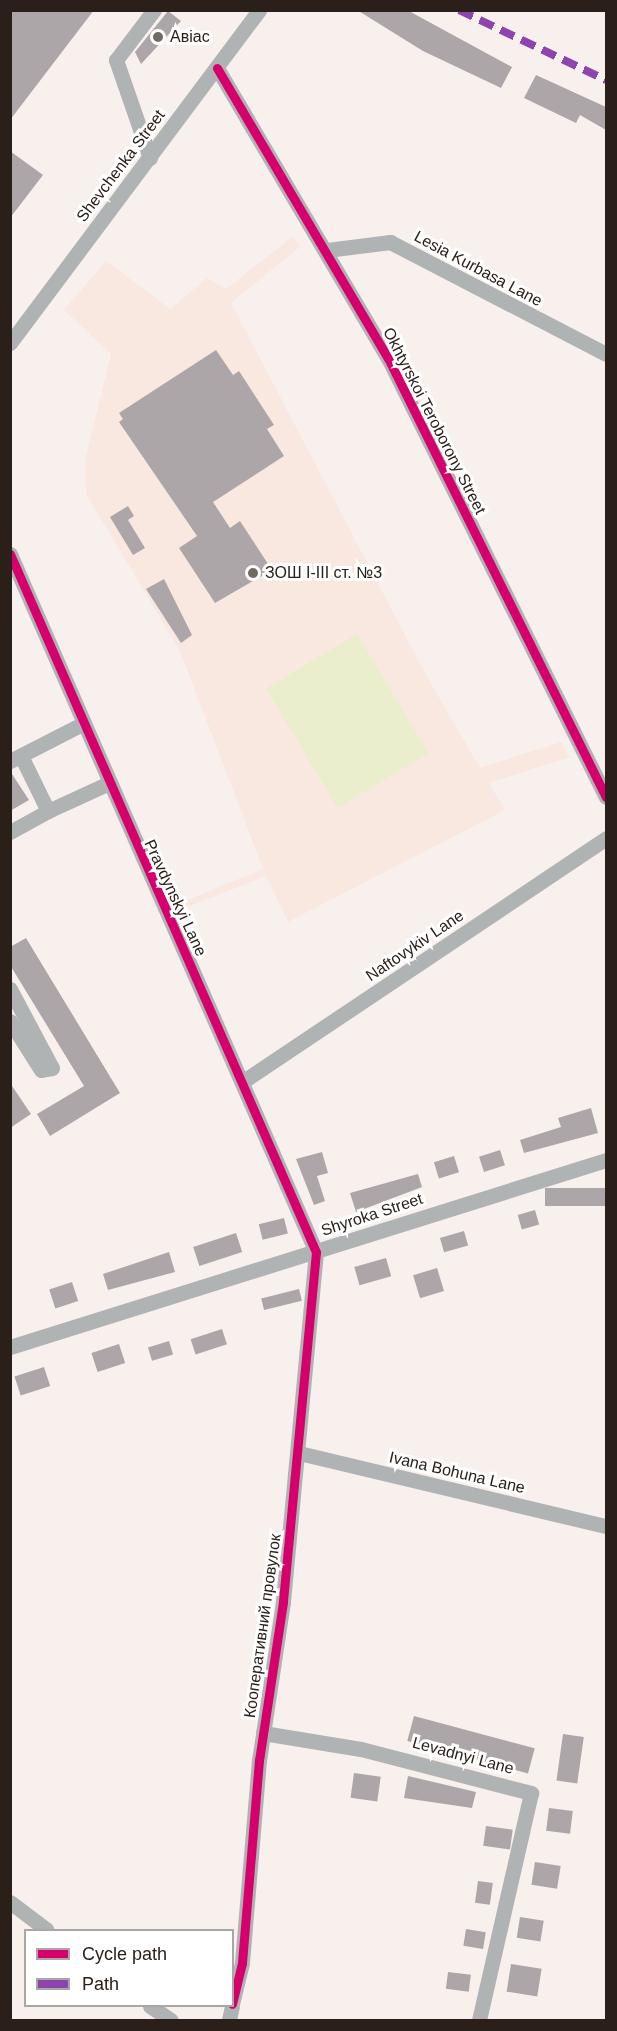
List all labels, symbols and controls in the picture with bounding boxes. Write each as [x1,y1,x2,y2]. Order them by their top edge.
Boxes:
place label: Авіас [170,27,210,47]
marker: Авіас [151,30,165,44]
street label: Shevchenka Street [73,106,169,226]
street label: Lesia Kurbasa Lane [411,227,545,311]
street label: Okhtyrskoi Teroborony Street [378,324,490,518]
place label: ЗОШ І-ІІІ ст. №3 [265,563,382,583]
marker: ЗОШ І-ІІІ ст. №3 [246,566,260,580]
street label: Pravdynskyi Lane [140,837,210,959]
street label: Naftovykiv Lane [362,906,468,986]
street label: Shyroka Street [319,1190,425,1240]
street label: Ivana Bohuna Lane [387,1448,527,1498]
street label: Кооперативний провулок [241,1533,285,1719]
street label: Levadnyi Lane [410,1733,516,1779]
legend [24,1929,234,2007]
text: Cycle path [82,1944,167,1964]
text: Path [82,1974,119,1994]

